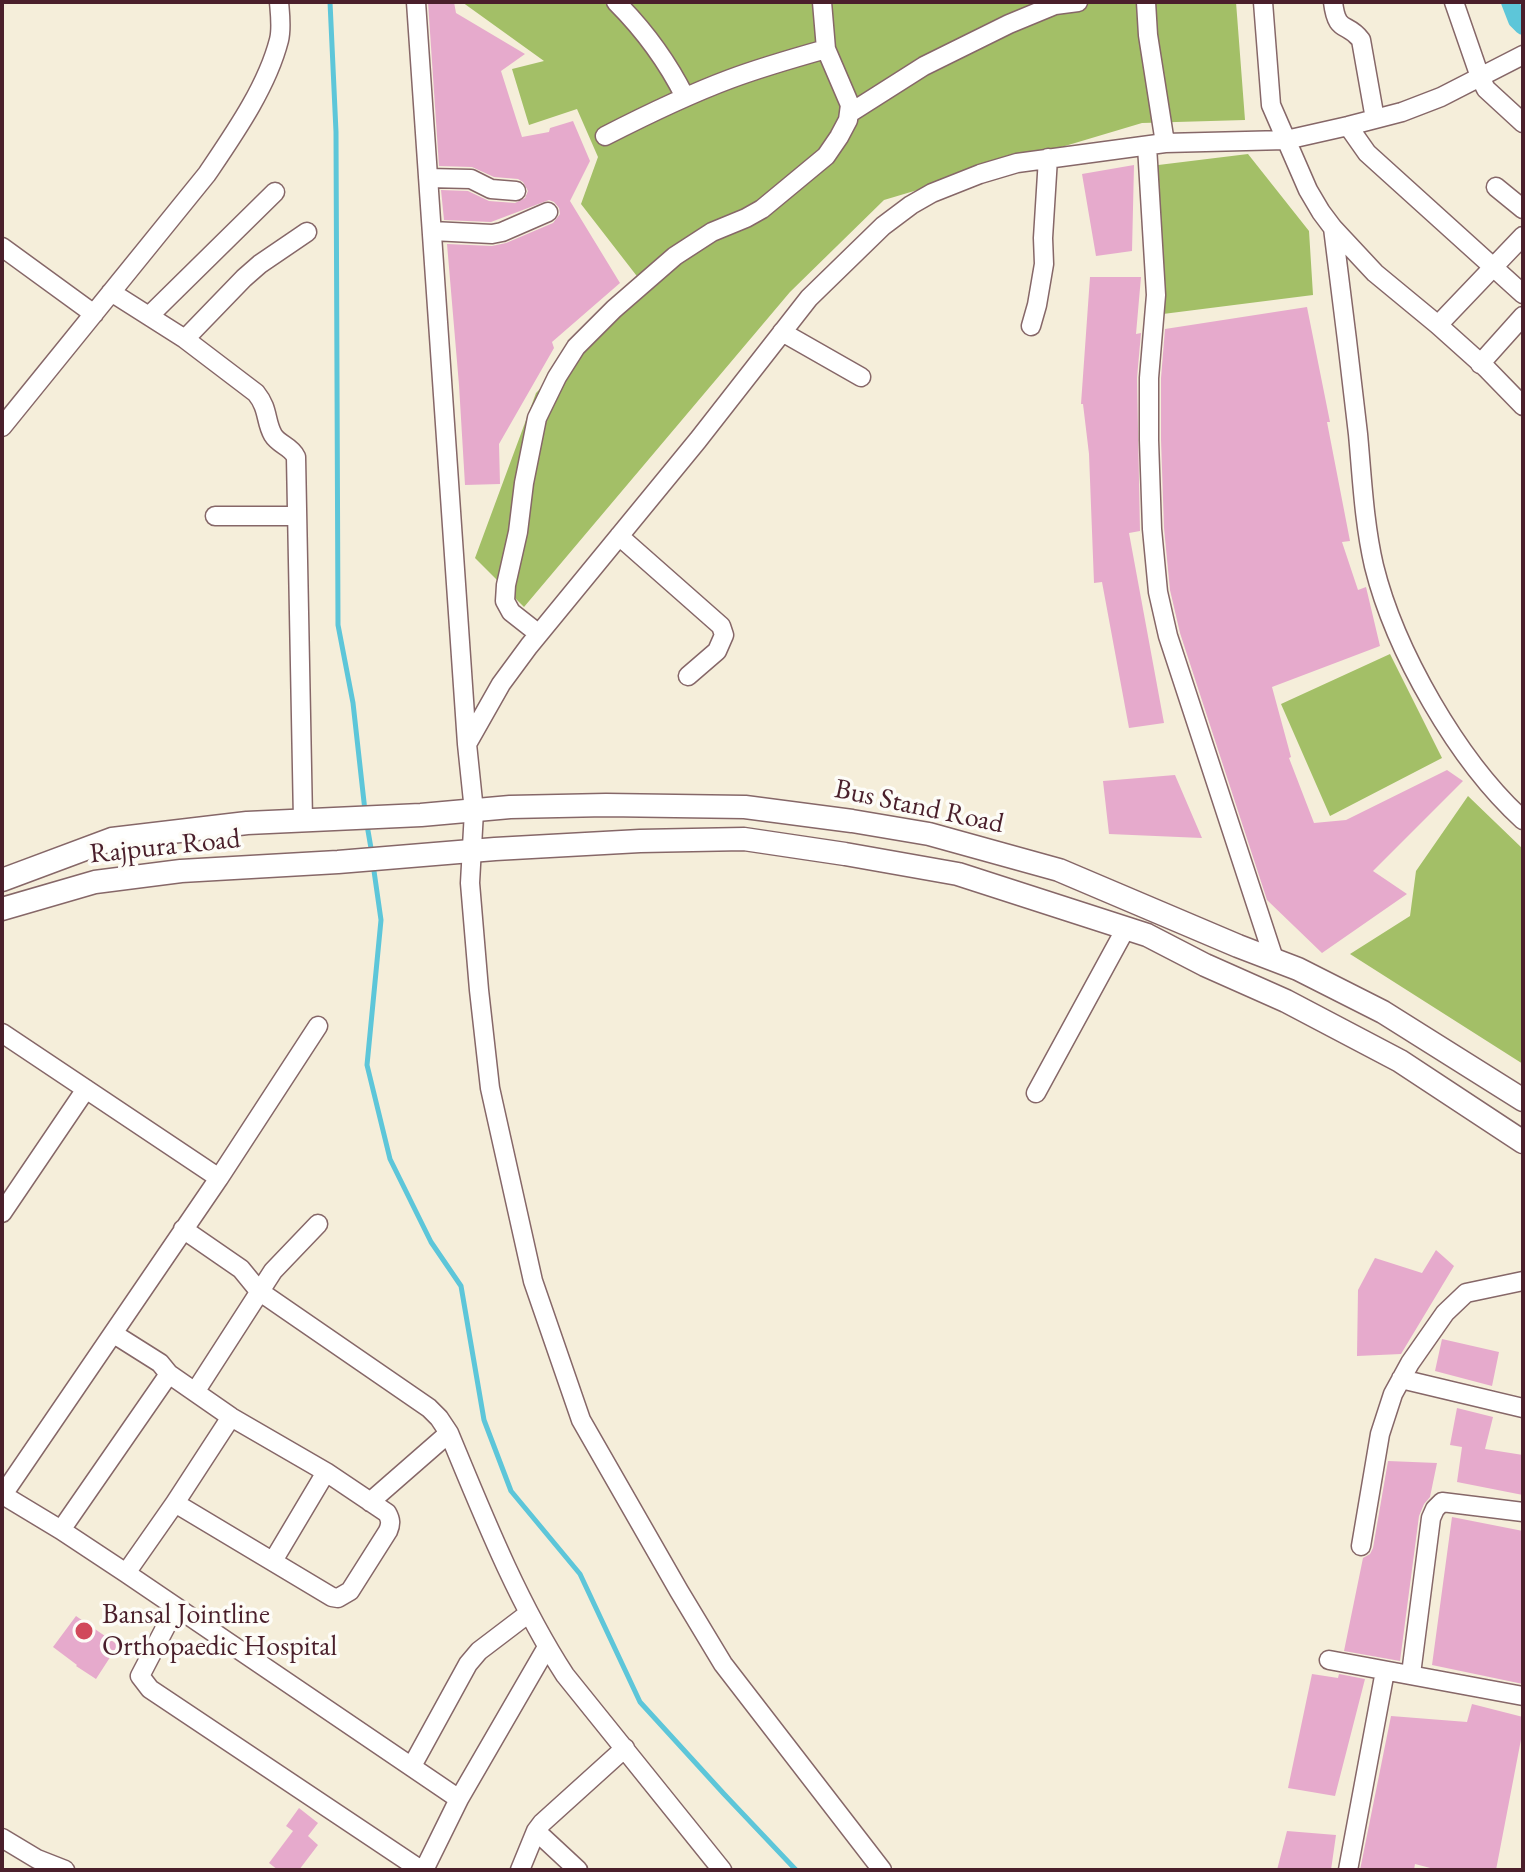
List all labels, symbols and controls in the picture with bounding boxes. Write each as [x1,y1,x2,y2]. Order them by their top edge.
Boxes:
street label: Bus Stand Road [831,773,1007,841]
street label: Rajpura Road [88,822,242,872]
place label: Bansal Jointline Orthopaedic Hospital [102,1598,337,1664]
marker: Bansal Jointline Orthopaedic Hospital [73,1620,95,1642]

